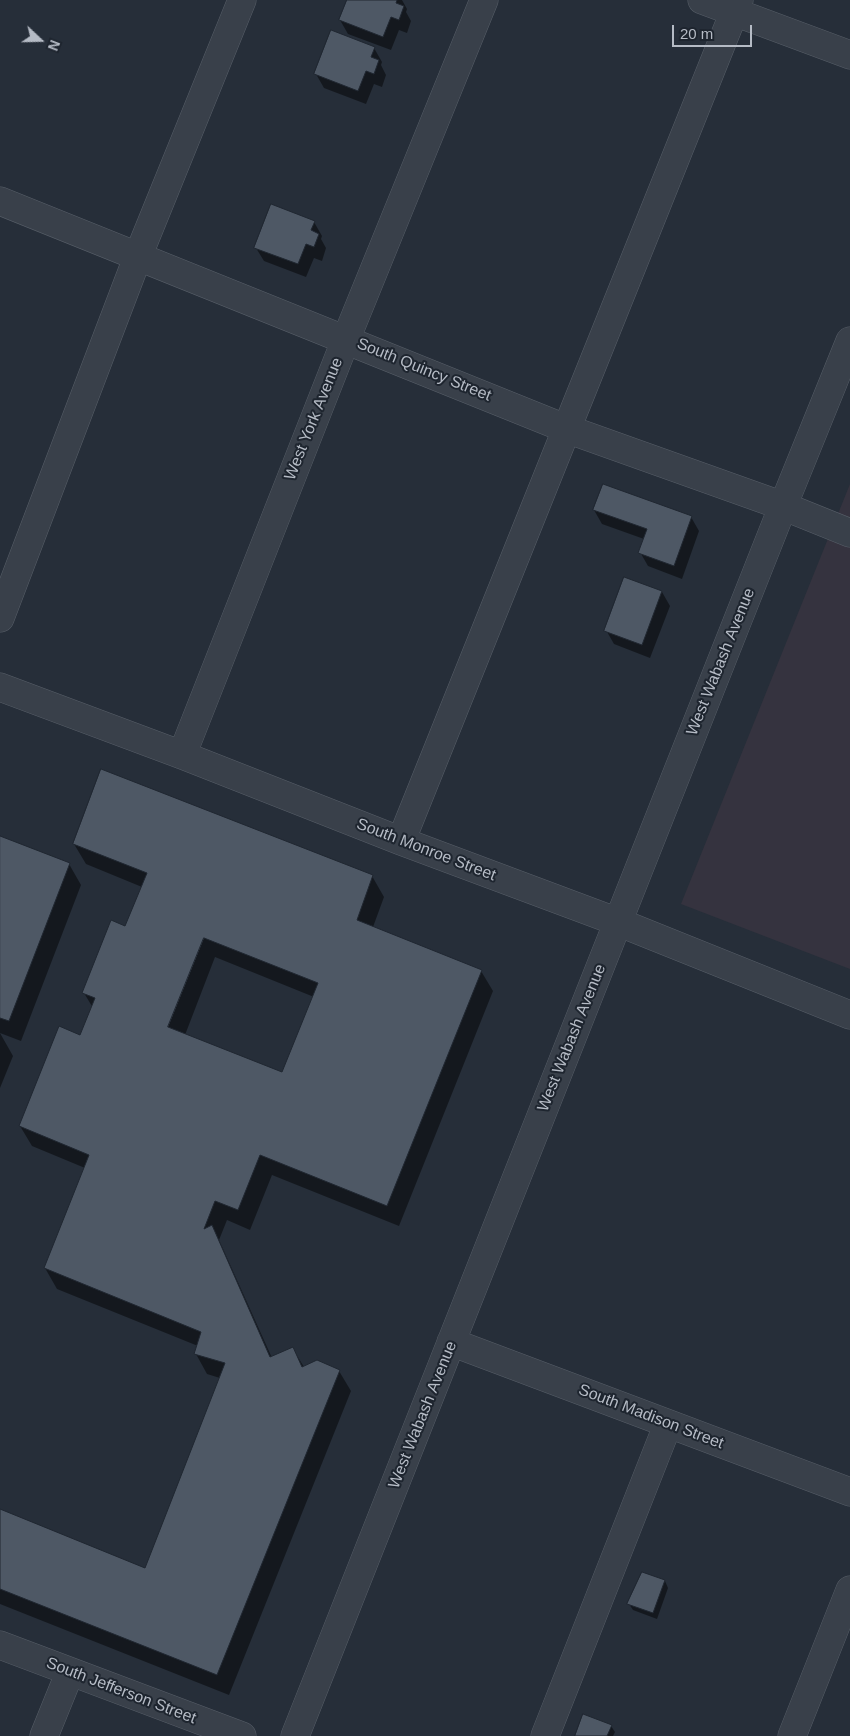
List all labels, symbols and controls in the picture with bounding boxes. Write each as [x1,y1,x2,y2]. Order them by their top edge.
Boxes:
north arrow [15,15,65,65]
scale bar [675,15,755,47]
text: 20 m [680,25,713,42]
text: N [45,38,63,53]
street label: South Quincy Street [354,334,494,406]
street label: West York Avenue [281,355,347,483]
street label: West Wabash Avenue [683,586,759,738]
street label: South Monroe Street [354,815,498,885]
street label: West Wabash Avenue [534,962,610,1114]
street label: West Wabash Avenue [385,1339,461,1491]
street label: South Madison Street [576,1380,726,1454]
street label: South Jefferson Street [43,1654,199,1728]

